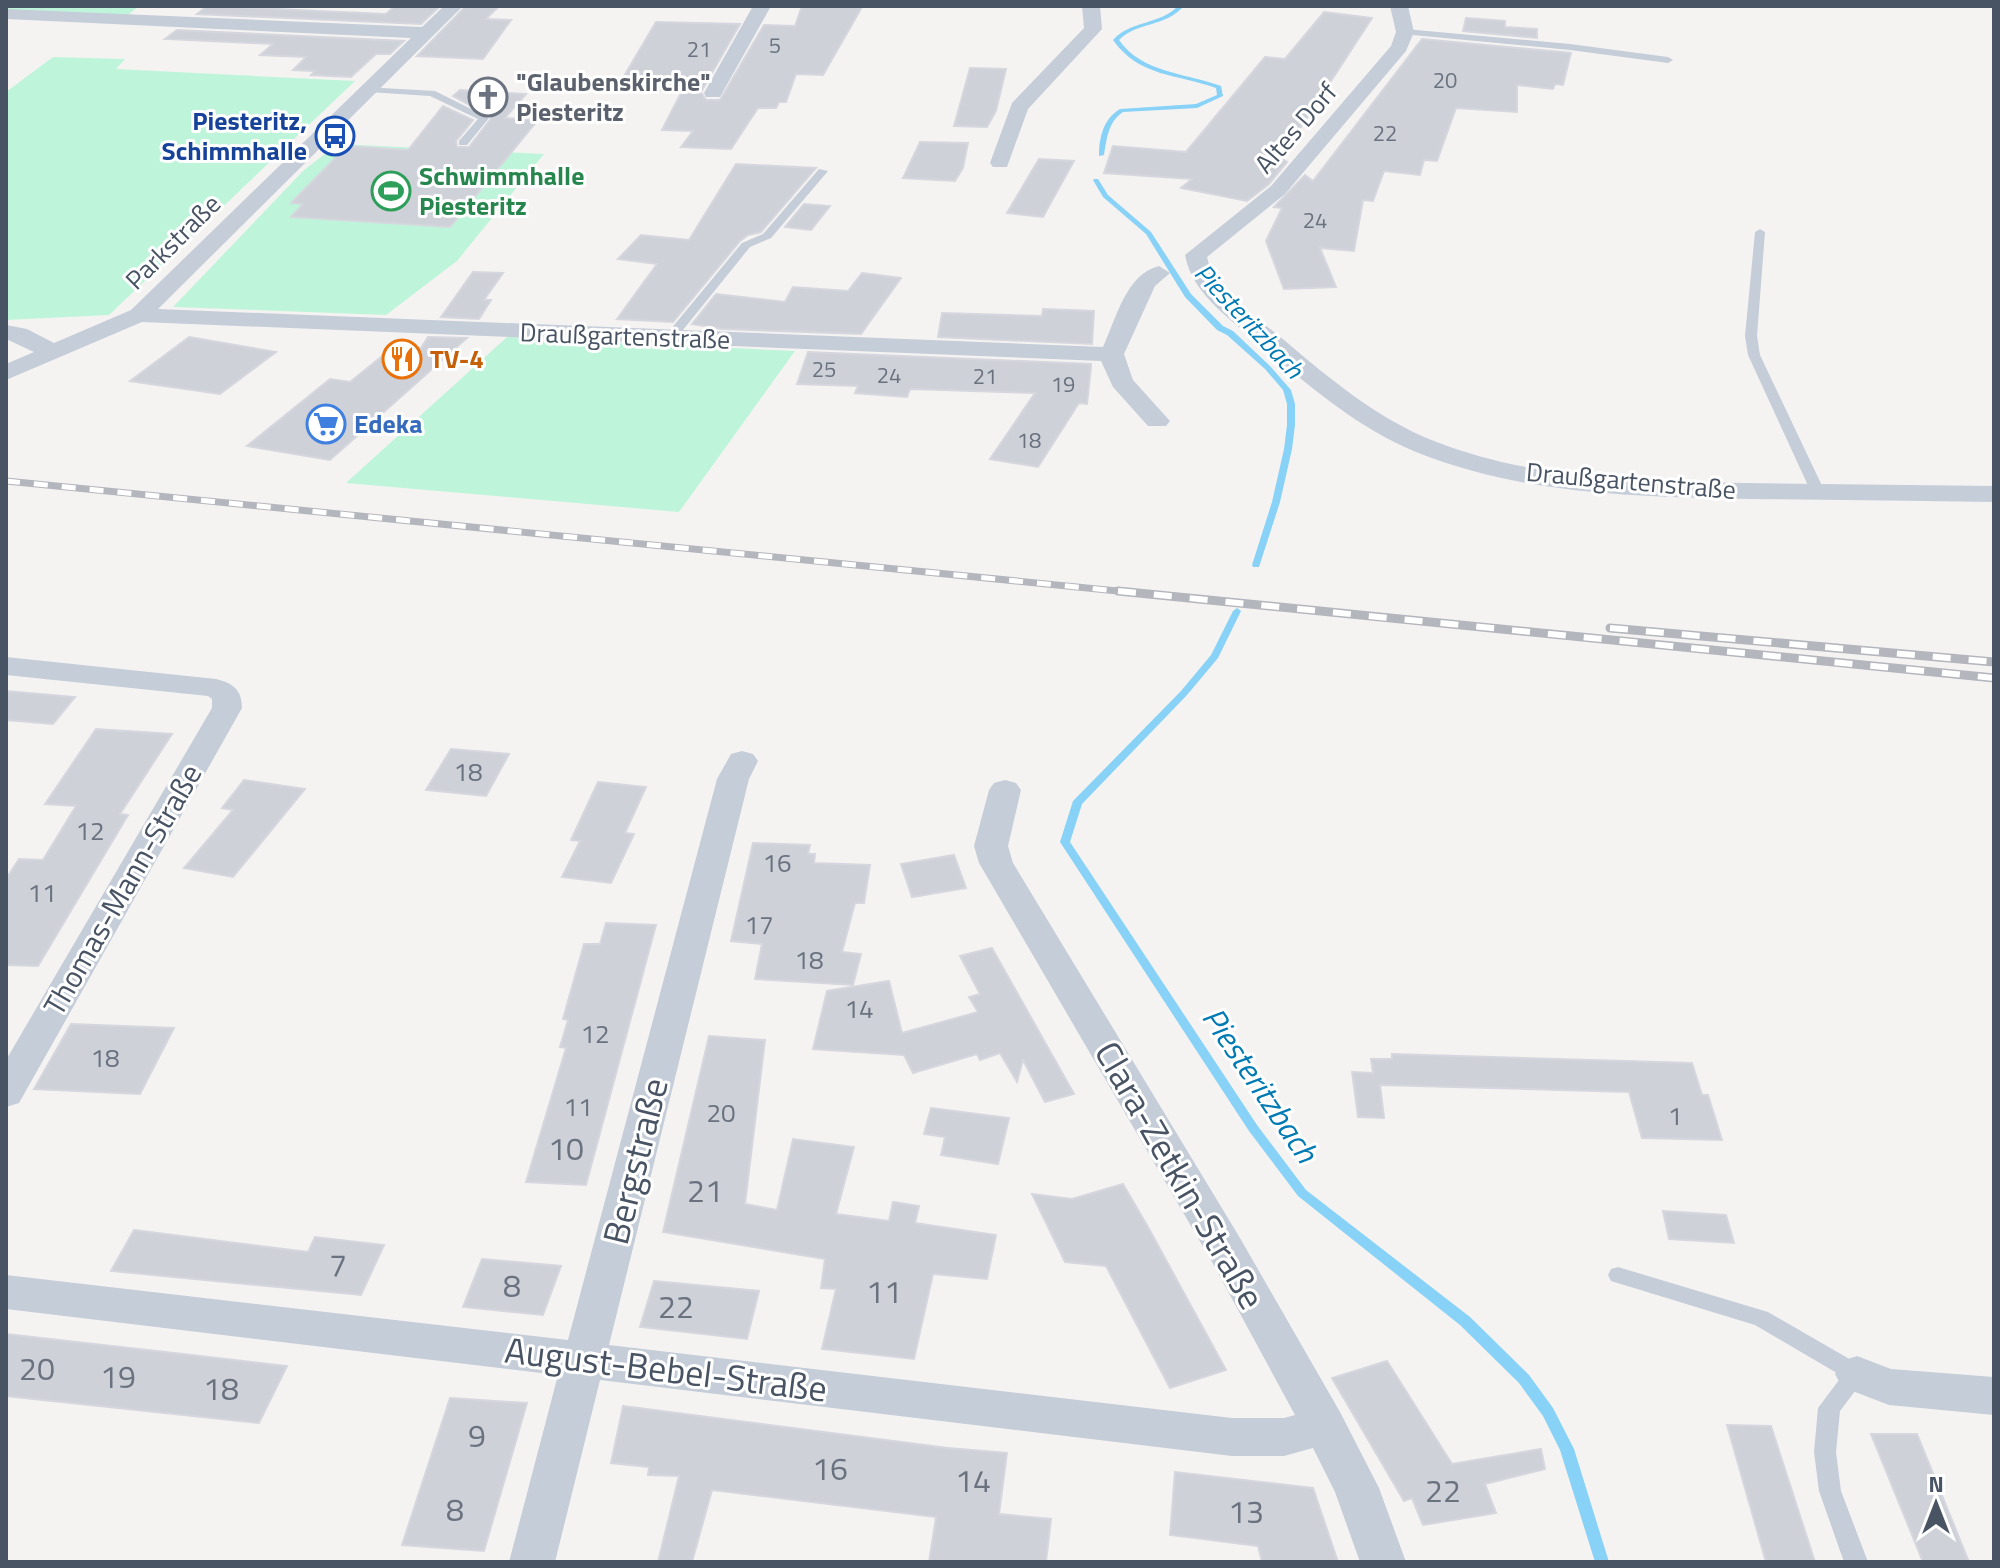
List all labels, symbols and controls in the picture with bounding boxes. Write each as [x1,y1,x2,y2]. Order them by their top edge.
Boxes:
house number: 5 [769,28,781,62]
house number: 21 [687,32,711,66]
place label: "Glaubenskirche" Piesteritz [516,62,711,131]
house number: 20 [1433,63,1457,97]
street label: Altes Dorf [1245,73,1347,182]
church icon: "Glaubenskirche" Piesteritz [467,76,509,118]
place label: Piesteritz, Schimmhalle [162,101,307,170]
bus stop icon: Piesteritz, Schimmhalle [314,115,356,157]
house number: 22 [1373,116,1397,150]
place label: Schwimmhalle Piesteritz [419,156,584,225]
sports icon: Schwimmhalle Piesteritz [370,170,412,212]
street label: Parkstraße [116,185,229,298]
house number: 24 [1303,203,1327,237]
water label: Piesteritzbach [1186,254,1314,388]
street label: Draußgartenstraße [519,312,731,359]
restaurant icon: TV-4 [381,338,423,380]
place label: TV-4 [430,339,484,378]
house number: 25 [812,352,836,386]
house number: 24 [877,358,901,392]
house number: 21 [973,359,997,393]
house number: 19 [1051,367,1075,401]
supermarket icon: Edeka [305,403,347,445]
place label: Edeka [354,404,422,443]
house number: 18 [1017,423,1041,457]
street label: Draußgartenstraße [1525,452,1737,509]
house number: 18 [453,752,483,791]
street label: Thomas-Mann-Straße [31,755,213,1024]
house number: 12 [75,811,105,850]
house number: 16 [762,843,792,882]
house number: 11 [27,873,57,912]
house number: 17 [744,905,774,944]
house number: 18 [794,940,824,979]
house number: 14 [844,989,874,1028]
water label: Piesteritzbach [1191,997,1331,1173]
house number: 12 [580,1014,610,1053]
street label: Clara-Zetkin-Straße [1081,1031,1280,1319]
house number: 18 [90,1038,120,1077]
street label: Bergstraße [587,1072,682,1250]
house number: 11 [563,1087,593,1126]
house number: 20 [706,1093,736,1132]
house number: 1 [1668,1096,1682,1135]
house number: 10 [548,1124,584,1172]
house number: 21 [687,1166,723,1214]
house number: 7 [329,1241,347,1289]
house number: 8 [503,1261,521,1309]
house number: 11 [866,1267,902,1315]
house number: 22 [658,1282,694,1330]
street label: August-Bebel-Straße [502,1321,830,1416]
house number: 20 [19,1344,55,1392]
house number: 19 [100,1352,136,1400]
house number: 18 [203,1364,239,1412]
house number: 9 [468,1411,486,1459]
house number: 16 [812,1444,848,1492]
house number: 14 [955,1456,991,1504]
north arrow [1896,1464,1976,1544]
house number: 22 [1425,1466,1461,1514]
text: N [1928,1467,1944,1501]
house number: 8 [446,1485,464,1533]
house number: 13 [1228,1487,1264,1535]

